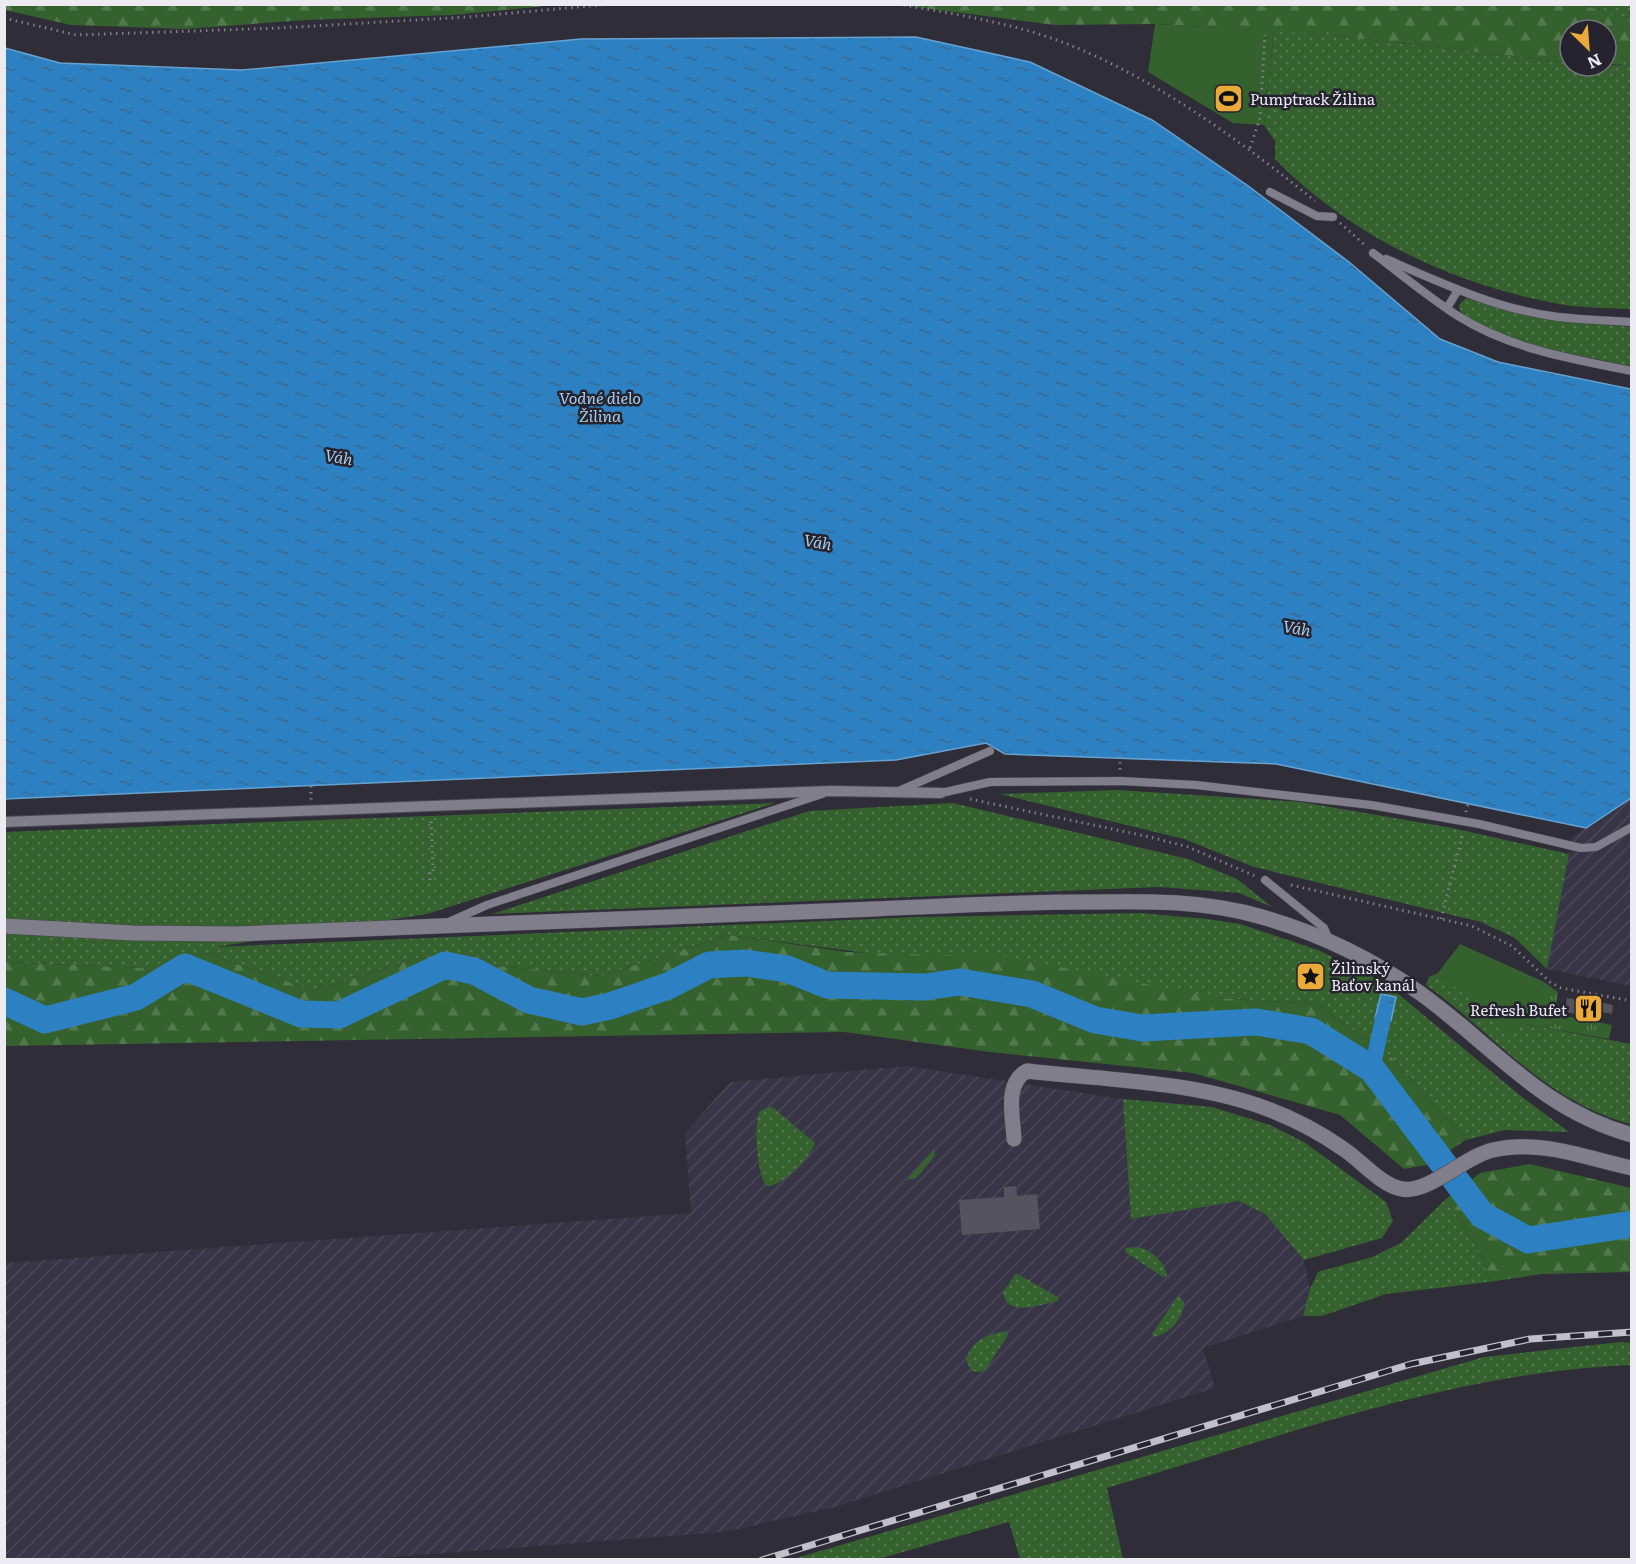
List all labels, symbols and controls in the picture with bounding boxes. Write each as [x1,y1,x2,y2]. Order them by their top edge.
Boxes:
north arrow [1558,18,1618,78]
text: N [1584,49,1606,76]
sports icon: Pumptrack Žilina [1213,82,1245,114]
place label: Pumptrack Žilina [1250,87,1376,110]
water label: Vodné dielo Žilina [559,385,641,427]
water label: Váh [323,442,355,470]
water label: Váh [802,527,834,555]
water label: Váh [1281,613,1313,641]
place label: Žilinský Baťov kanál [1331,956,1415,996]
place icon: Žilinský Baťov kanál [1294,960,1326,992]
restaurant icon: Refresh Bufet [1572,993,1604,1025]
place label: Refresh Bufet [1470,998,1567,1021]

